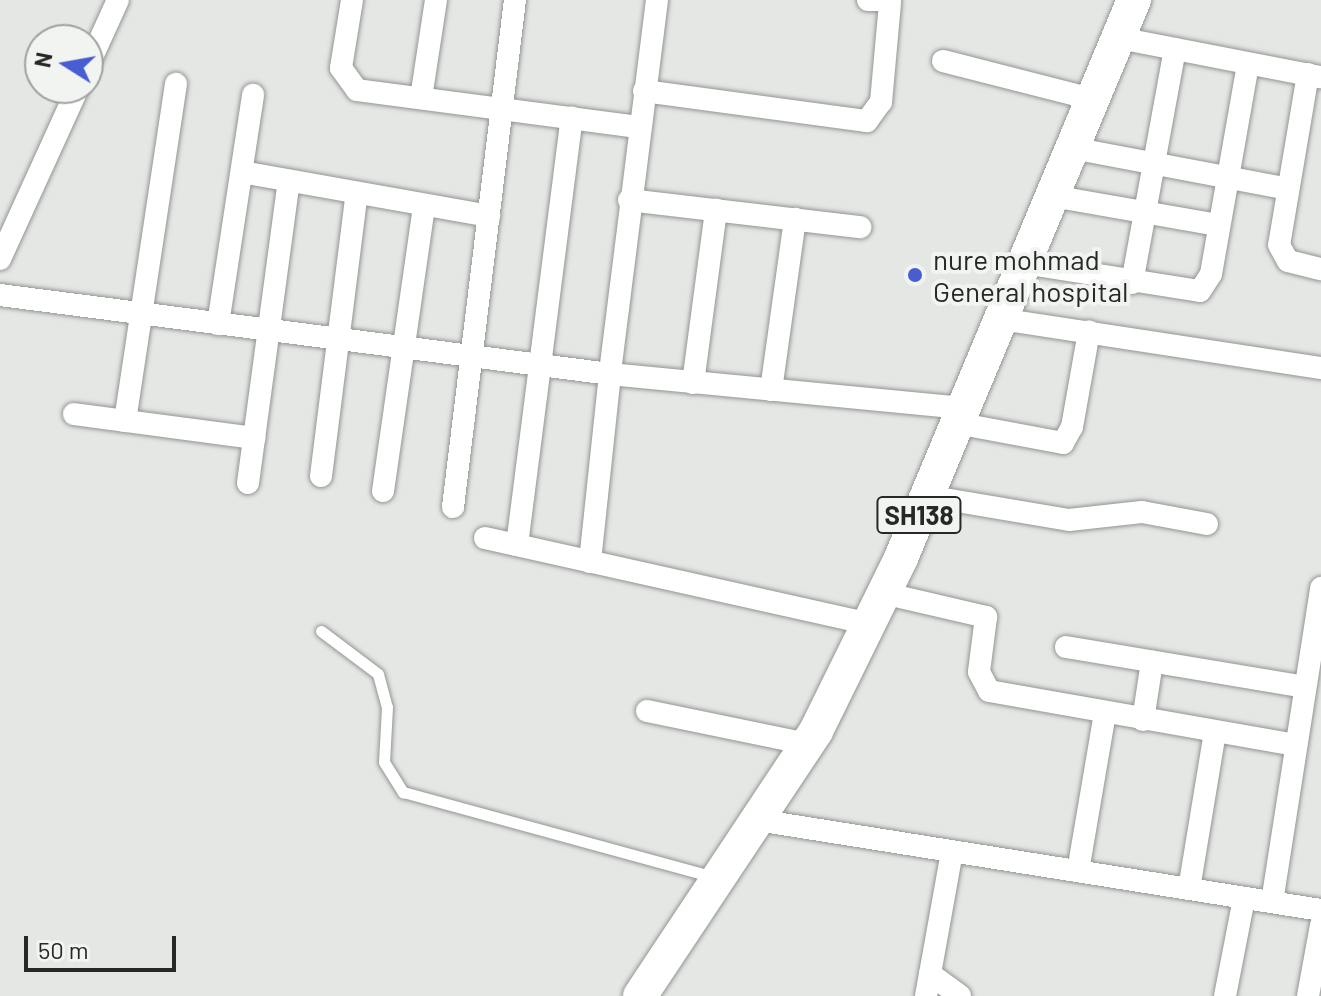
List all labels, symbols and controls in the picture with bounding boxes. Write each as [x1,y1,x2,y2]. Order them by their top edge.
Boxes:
north arrow [24,24,104,104]
text: N [28,50,57,69]
place label: nure mohmad General hospital [933,242,1129,308]
marker: nure mohmad General hospital [904,264,926,286]
road number: SH138 [875,493,963,537]
scale bar [28,920,180,970]
text: 50 m [38,935,89,964]

